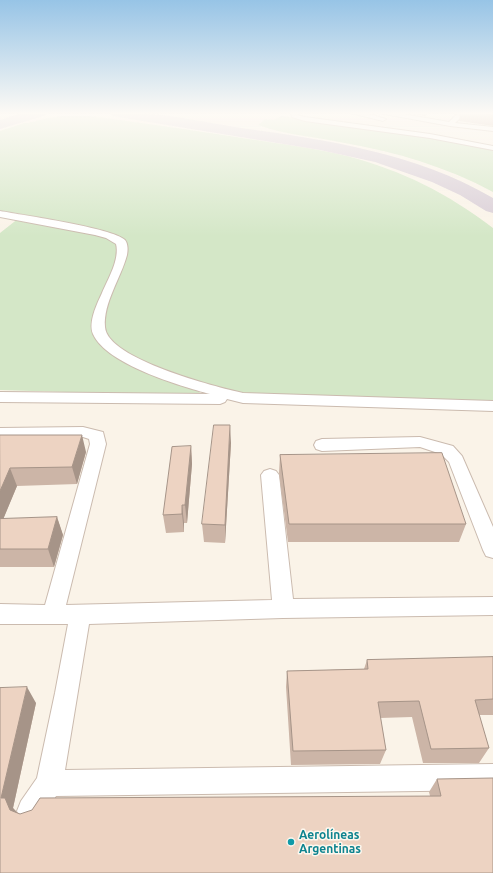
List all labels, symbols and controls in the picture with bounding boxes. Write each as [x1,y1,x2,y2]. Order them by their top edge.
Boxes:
place label: Aerolíneas Argentinas [299,828,361,856]
marker: Aerolíneas Argentinas [286,837,296,847]

